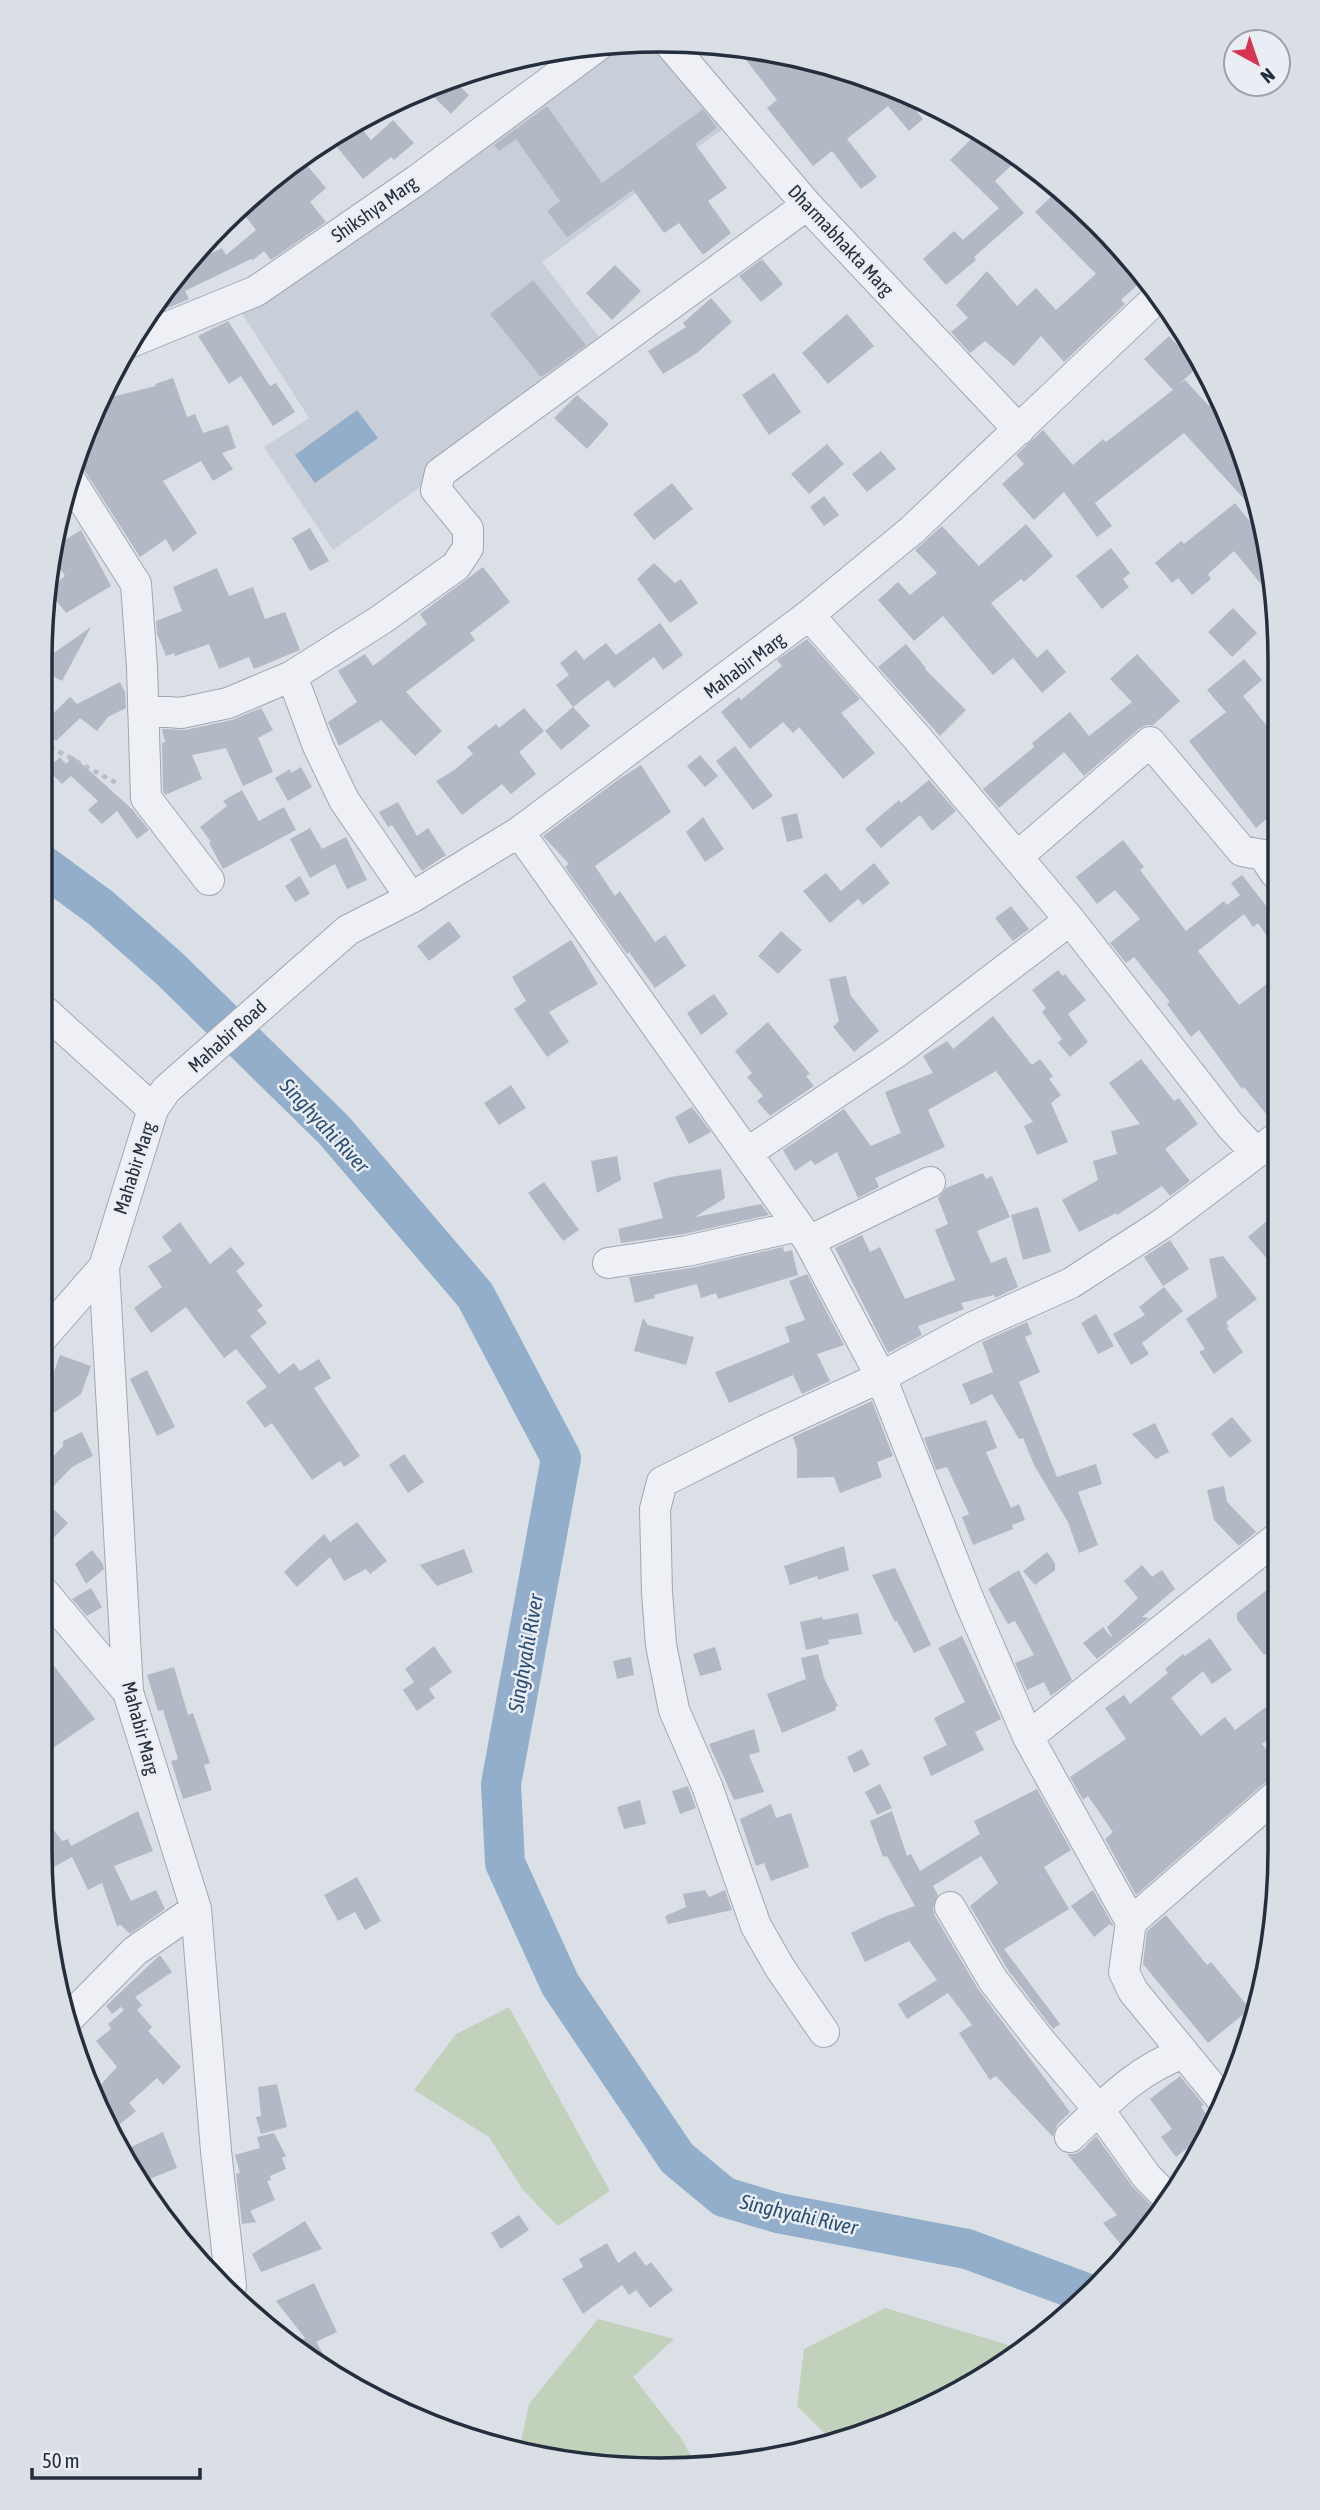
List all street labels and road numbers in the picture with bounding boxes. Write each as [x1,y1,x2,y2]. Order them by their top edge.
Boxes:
street label: Shikshya Marg [327,171,422,247]
street label: Dharmabhakta Marg [784,180,899,301]
street label: Mahabir Marg [699,627,790,703]
street label: Mahabir Road [183,995,271,1077]
street label: Mahabir Marg [109,1118,160,1217]
street label: Mahabir Marg [118,1679,164,1778]

